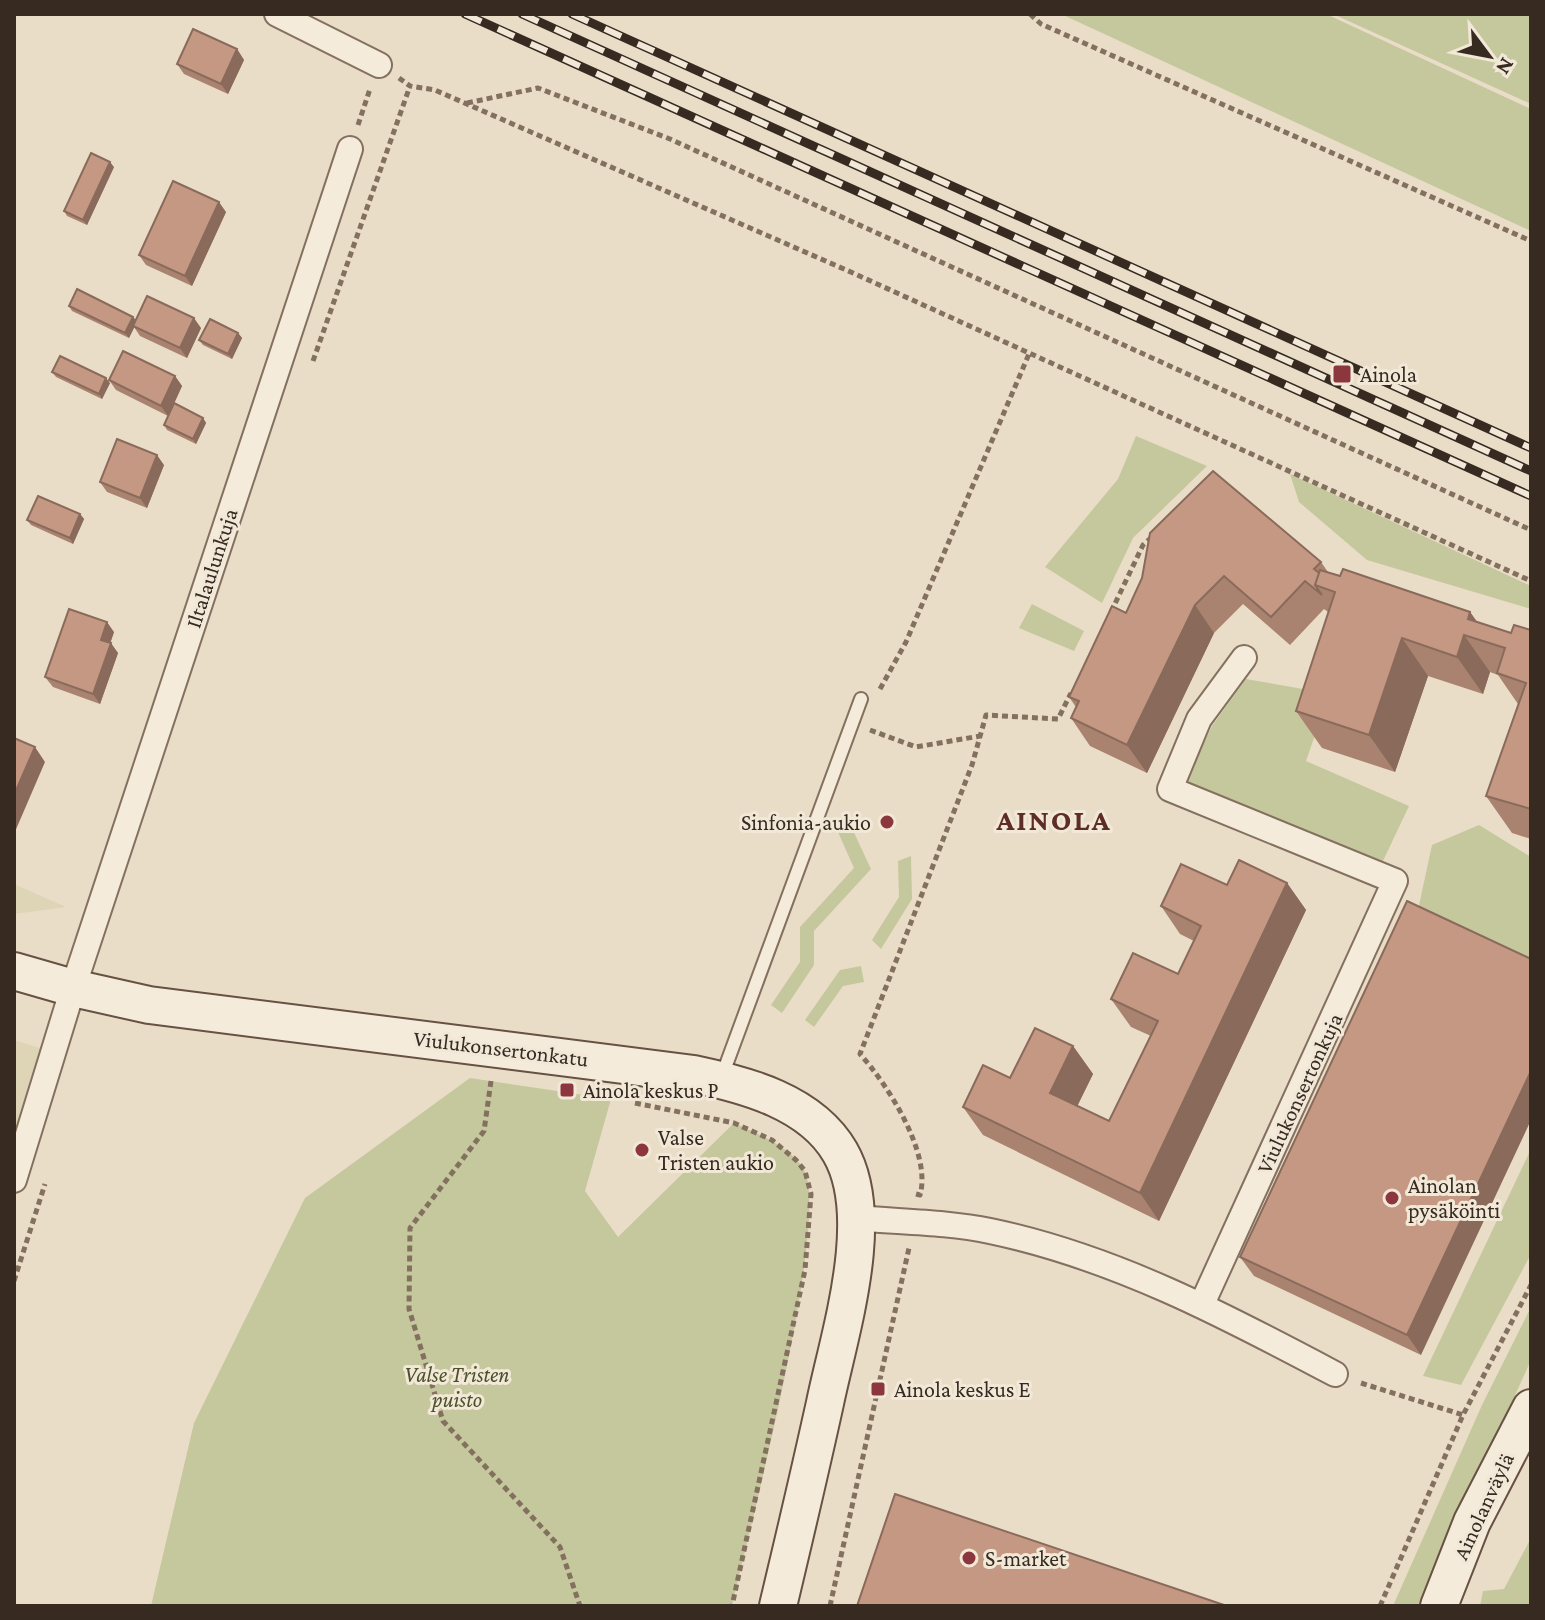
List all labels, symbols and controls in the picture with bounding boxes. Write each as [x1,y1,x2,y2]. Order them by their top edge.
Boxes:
north arrow [1449,16,1529,96]
text: N [1491,53,1520,79]
place label: Ainola [1360,362,1417,387]
marker: Ainola [1331,363,1353,385]
street label: Iltalaulunkuja [180,505,243,631]
district label: AINOLA [995,803,1112,836]
place label: Sinfonia-aukio [741,810,871,835]
marker: Sinfonia-aukio [878,813,896,831]
street label: Viulukonsertonkuja [1251,1009,1348,1177]
street label: Viulukonsertonkatu [412,1025,590,1072]
place label: Ainola keskus P [583,1078,719,1103]
marker: Ainola keskus P [558,1081,576,1099]
place label: Valse Tristen aukio [658,1125,774,1175]
marker: Valse Tristen aukio [633,1141,651,1159]
place label: Ainolan pysäköinti [1408,1173,1500,1223]
marker: Ainolan pysäköinti [1383,1189,1401,1207]
park label: Valse Tristen puisto [405,1362,509,1412]
place label: Ainola keskus E [894,1377,1031,1402]
marker: Ainola keskus E [869,1380,887,1398]
street label: Ainolanväylä [1448,1449,1519,1564]
place label: S-market [985,1546,1067,1571]
marker: S-market [960,1549,978,1567]

